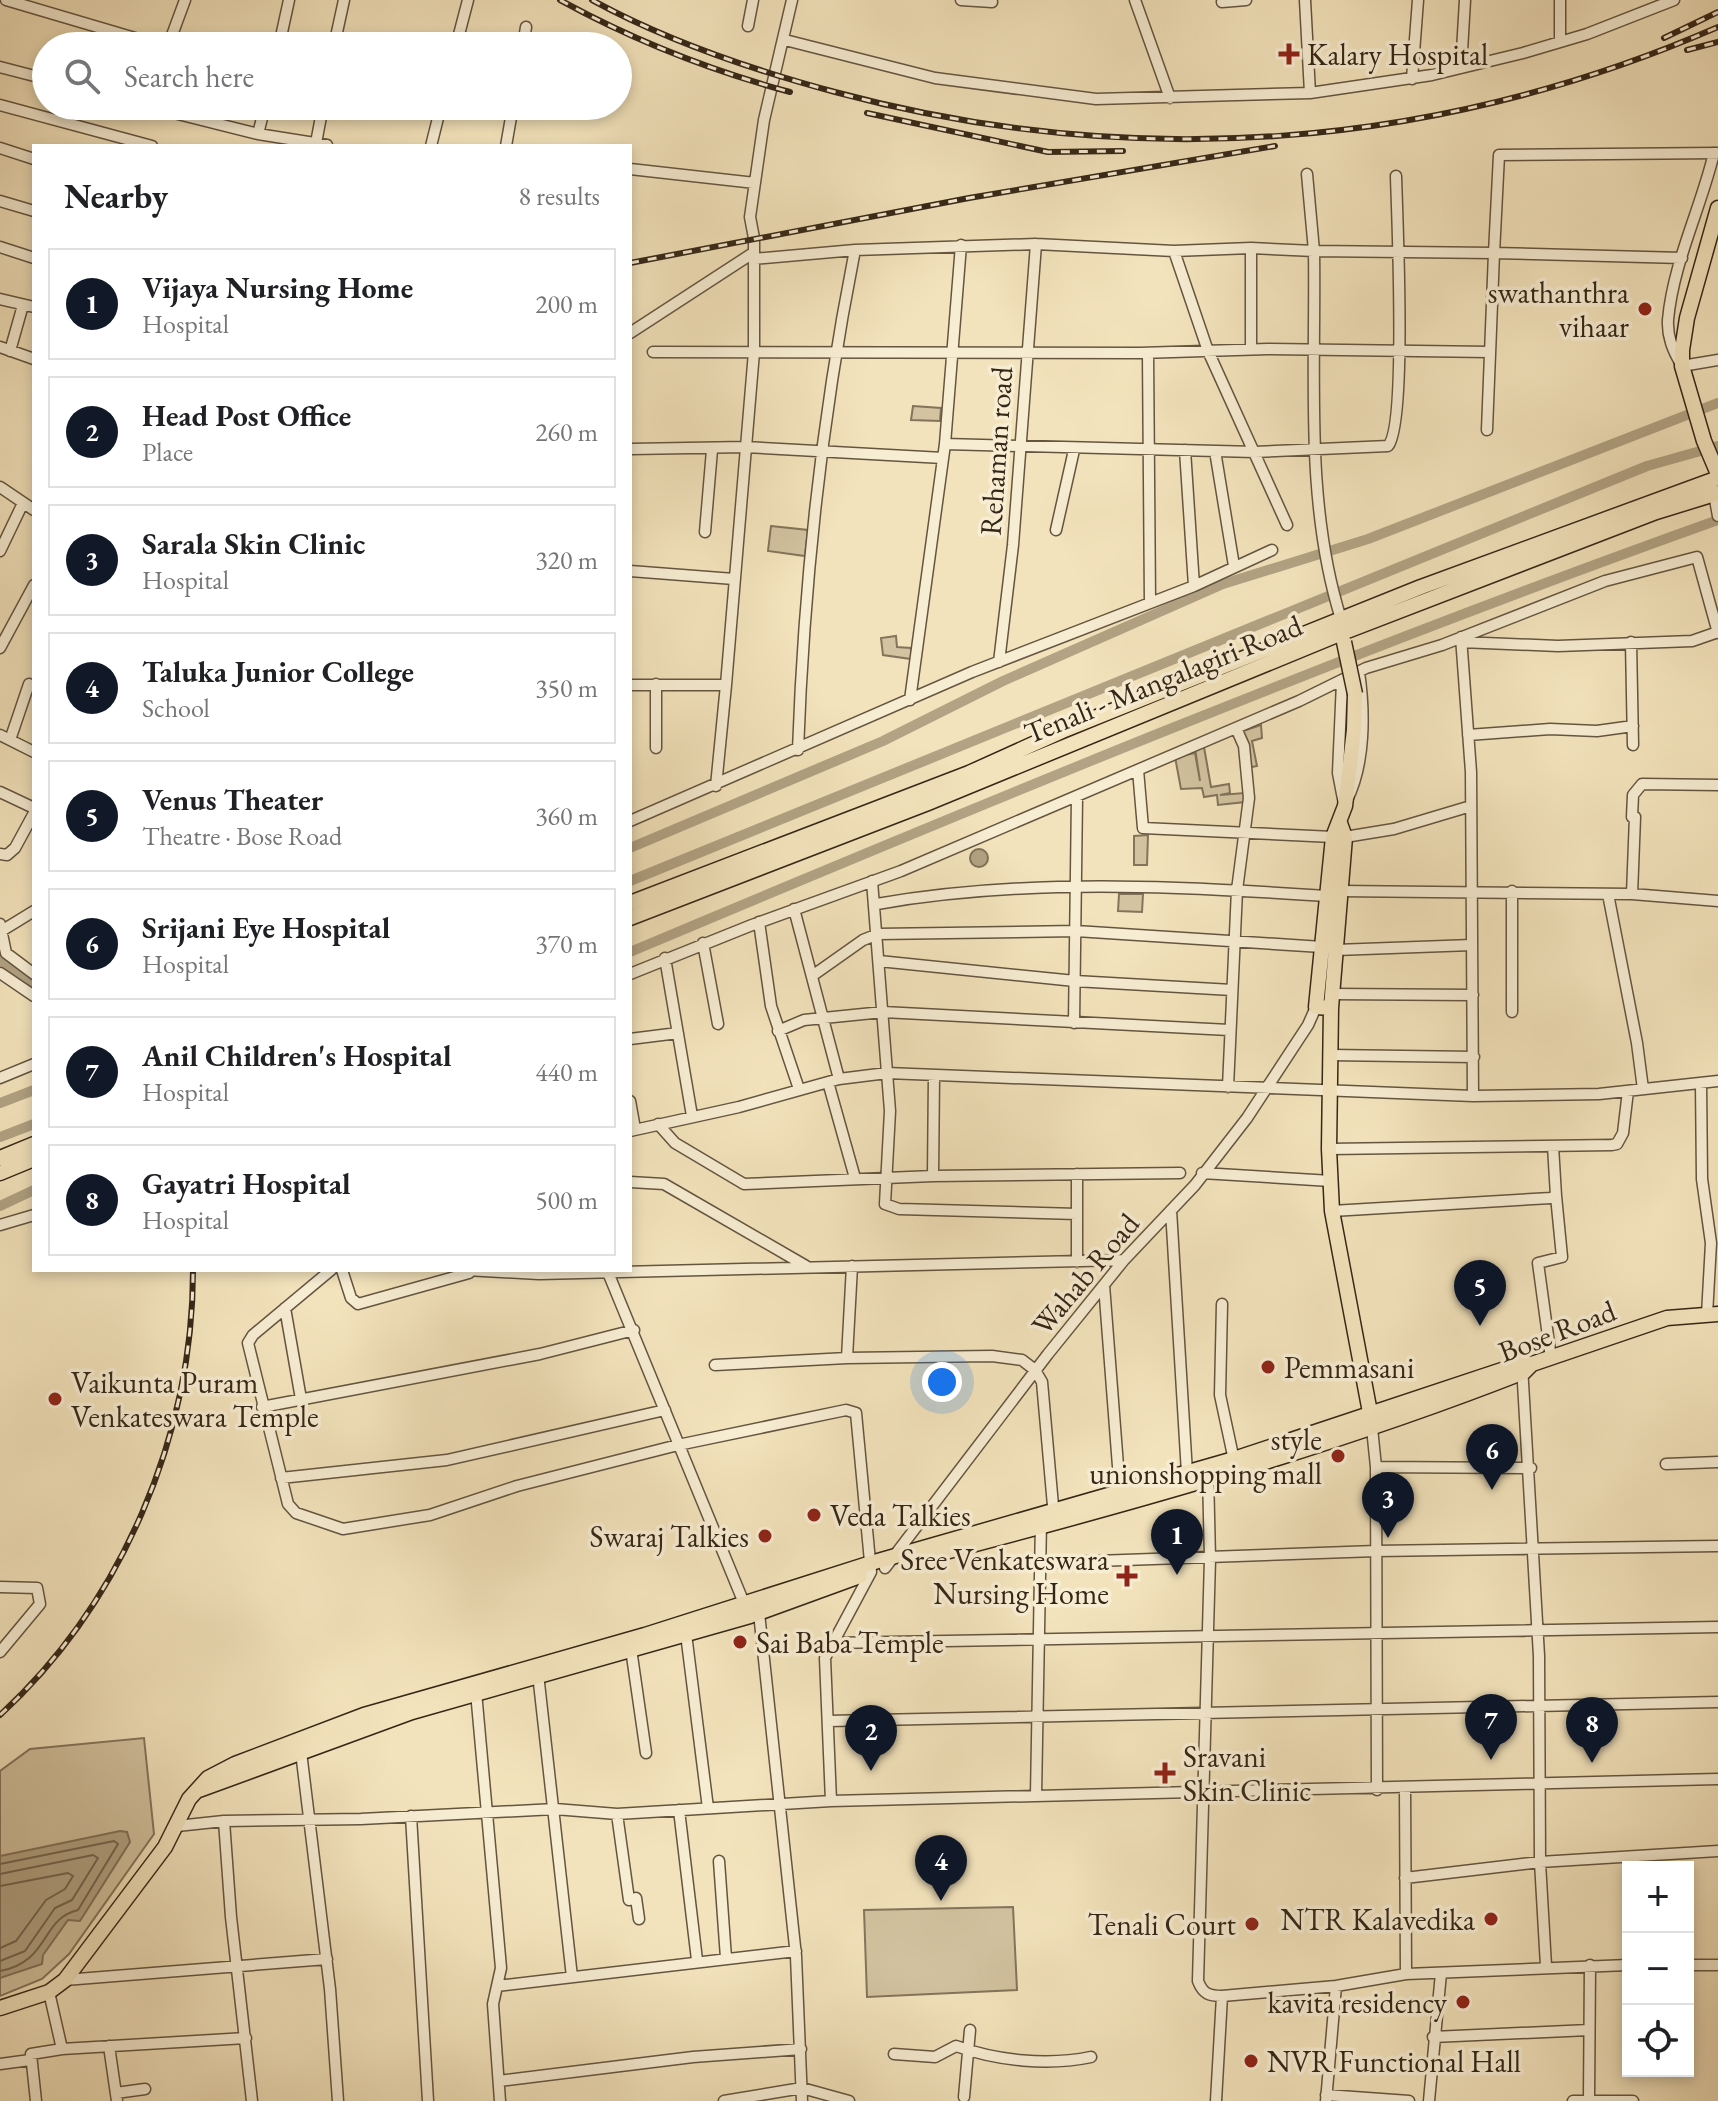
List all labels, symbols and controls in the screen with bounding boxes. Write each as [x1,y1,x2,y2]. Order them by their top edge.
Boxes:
search box [32,32,632,120]
place label: Kalary Hospital [1307,35,1488,74]
marker: Kalary Hospital [1278,43,1300,65]
icon: search [60,54,104,98]
text: Search here [124,57,254,96]
text: Nearby [64,174,168,218]
text: 8 results [519,179,600,213]
text: Vijaya Nursing Home [142,268,413,307]
place label: swathanthra vihaar [1488,273,1629,346]
text: 1 [85,287,99,321]
text: 200 m [535,287,598,321]
marker: swathanthra vihaar [1636,300,1654,318]
text: Hospital [142,307,229,341]
street label: Rehaman road [971,364,1021,537]
text: Head Post Office [142,396,351,435]
text: 2 [85,415,99,449]
text: 260 m [535,415,598,449]
text: Place [142,435,193,469]
text: Sarala Skin Clinic [142,524,365,563]
text: 3 [85,543,99,577]
text: 320 m [535,543,598,577]
text: Hospital [142,563,229,597]
street label: Tenali - Mangalagiri Road [1018,605,1308,753]
text: Taluka Junior College [142,652,414,691]
text: 4 [85,671,99,705]
text: 350 m [535,671,598,705]
text: School [142,691,210,725]
text: Venus Theater [142,780,323,819]
text: 5 [85,799,99,833]
text: 360 m [535,799,598,833]
text: Theatre · Bose Road [142,819,342,853]
text: Srijani Eye Hospital [142,908,390,947]
text: 6 [85,927,99,961]
text: 370 m [535,927,598,961]
text: Hospital [142,947,229,981]
text: Anil Children's Hospital [142,1036,451,1075]
text: 7 [85,1055,99,1089]
text: 440 m [535,1055,598,1089]
text: Hospital [142,1075,229,1109]
text: Gayatri Hospital [142,1164,351,1203]
text: 8 [85,1183,99,1217]
text: 500 m [535,1183,598,1217]
text: Hospital [142,1203,229,1237]
street label: Wahab Road [1022,1204,1148,1343]
pin: 5 [1454,1260,1506,1326]
street label: Bose Road [1493,1291,1622,1371]
place label: Pemmasani [1284,1348,1414,1387]
marker: Pemmasani [1259,1358,1277,1376]
your location [922,1362,962,1402]
place label: Vaikunta Puram Venkateswara Temple [71,1363,319,1436]
marker: Vaikunta Puram Venkateswara Temple [46,1390,64,1408]
place label: style unionshopping mall [1089,1420,1322,1493]
pin: 6 [1466,1424,1518,1490]
marker: style unionshopping mall [1329,1447,1347,1465]
pin: 3 [1362,1472,1414,1538]
place label: Veda Talkies [830,1496,971,1535]
marker: Veda Talkies [805,1506,823,1524]
pin: 1 [1151,1509,1203,1575]
place label: Swaraj Talkies [590,1517,749,1556]
marker: Swaraj Talkies [756,1527,774,1545]
place label: Sree Venkateswara Nursing Home [900,1540,1109,1613]
marker: Sree Venkateswara Nursing Home [1116,1565,1138,1587]
place label: Sai Baba Temple [756,1623,944,1662]
marker: Sai Baba Temple [731,1633,749,1651]
pin: 7 [1465,1694,1517,1760]
pin: 8 [1566,1697,1618,1763]
pin: 2 [845,1705,897,1771]
place label: Sravani Skin Clinic [1183,1737,1311,1810]
marker: Sravani Skin Clinic [1154,1762,1176,1784]
pin: 4 [915,1835,967,1901]
map controls [1622,1861,1694,2077]
button: + [1622,1861,1694,1933]
place label: NTR Kalavedika [1280,1900,1475,1939]
place label: Tenali Court [1088,1905,1237,1944]
marker: NTR Kalavedika [1482,1910,1500,1928]
marker: Tenali Court [1243,1915,1261,1933]
button: − [1622,1933,1694,2005]
place label: kavita residency [1267,1983,1448,2022]
marker: kavita residency [1454,1993,1472,2011]
button: locate [1622,2005,1694,2077]
place label: NVR Functional Hall [1267,2042,1521,2081]
marker: NVR Functional Hall [1242,2052,1260,2070]

